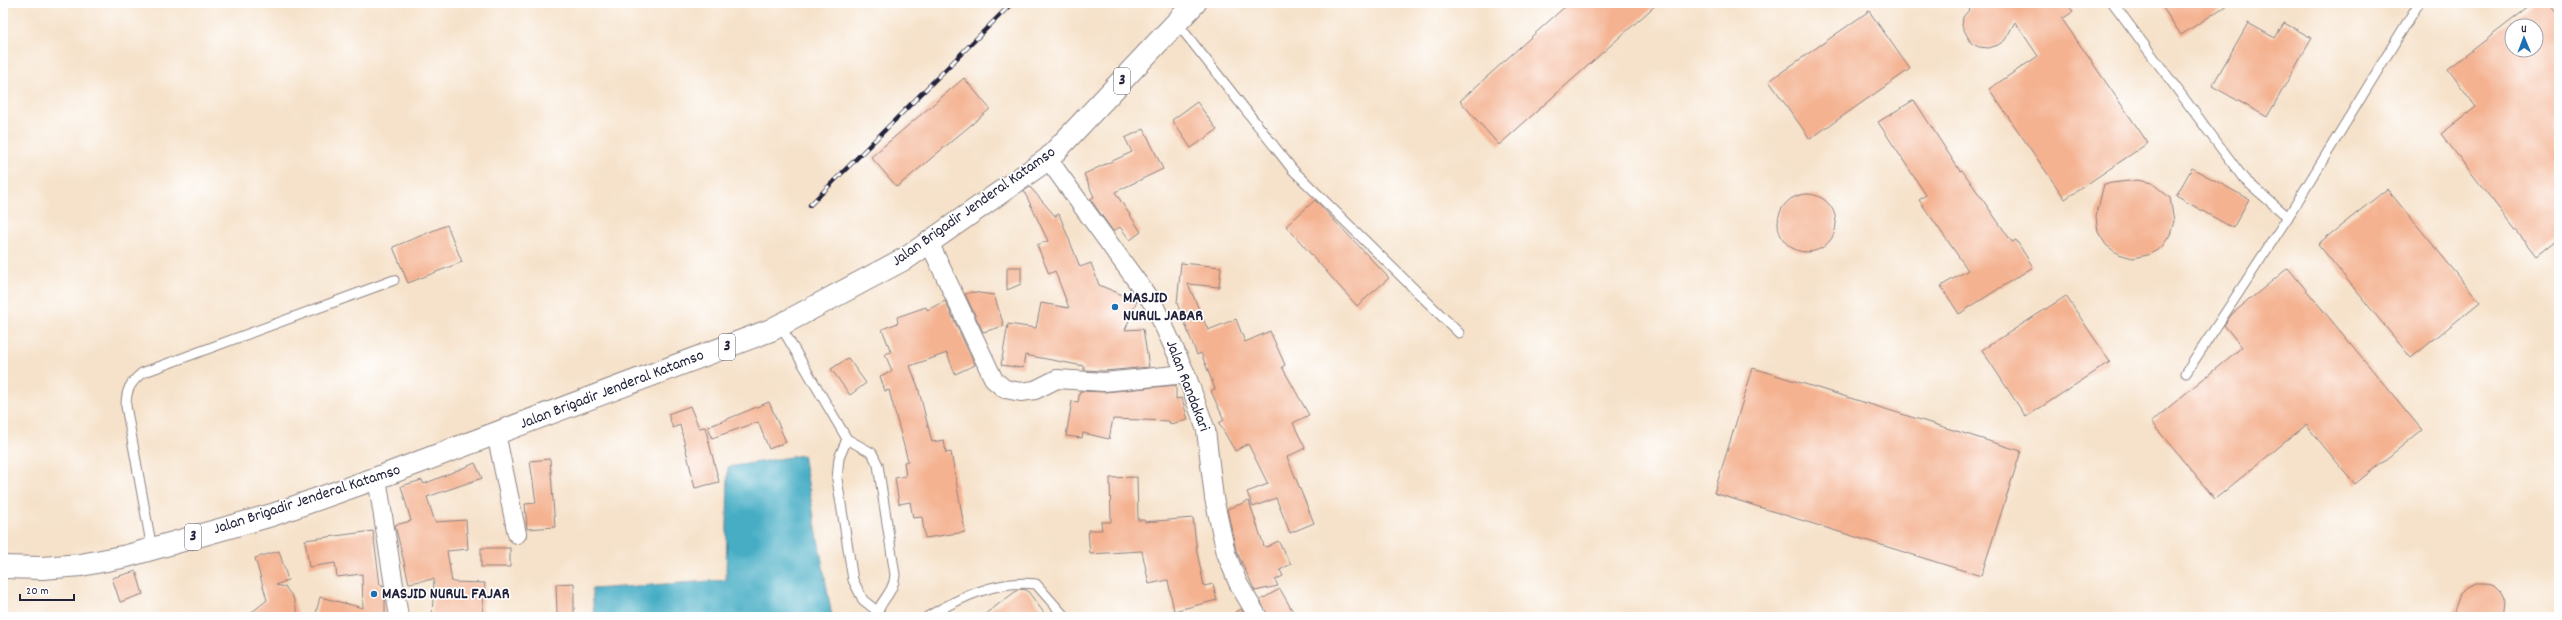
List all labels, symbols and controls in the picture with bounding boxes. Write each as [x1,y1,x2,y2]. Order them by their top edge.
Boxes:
north arrow [2504,18,2544,58]
text: U [2521,22,2527,38]
road number: 3 [1114,68,1130,94]
street label: Jalan Brigadir Jenderal Katamso [887,141,1061,273]
place label: MASJID NURUL JABAR [1123,287,1203,328]
marker: MASJID NURUL JABAR [1110,302,1120,312]
road number: 3 [719,334,735,360]
street label: Jalan Randakari [1159,337,1215,435]
street label: Jalan Brigadir Jenderal Katamso [517,344,707,436]
street label: Jalan Brigadir Jenderal Katamso [210,459,404,541]
road number: 3 [185,524,201,550]
scale bar [20,576,74,602]
text: 20 m [26,583,49,600]
place label: MASJID NURUL FAJAR [382,583,510,606]
marker: MASJID NURUL FAJAR [369,589,379,599]

